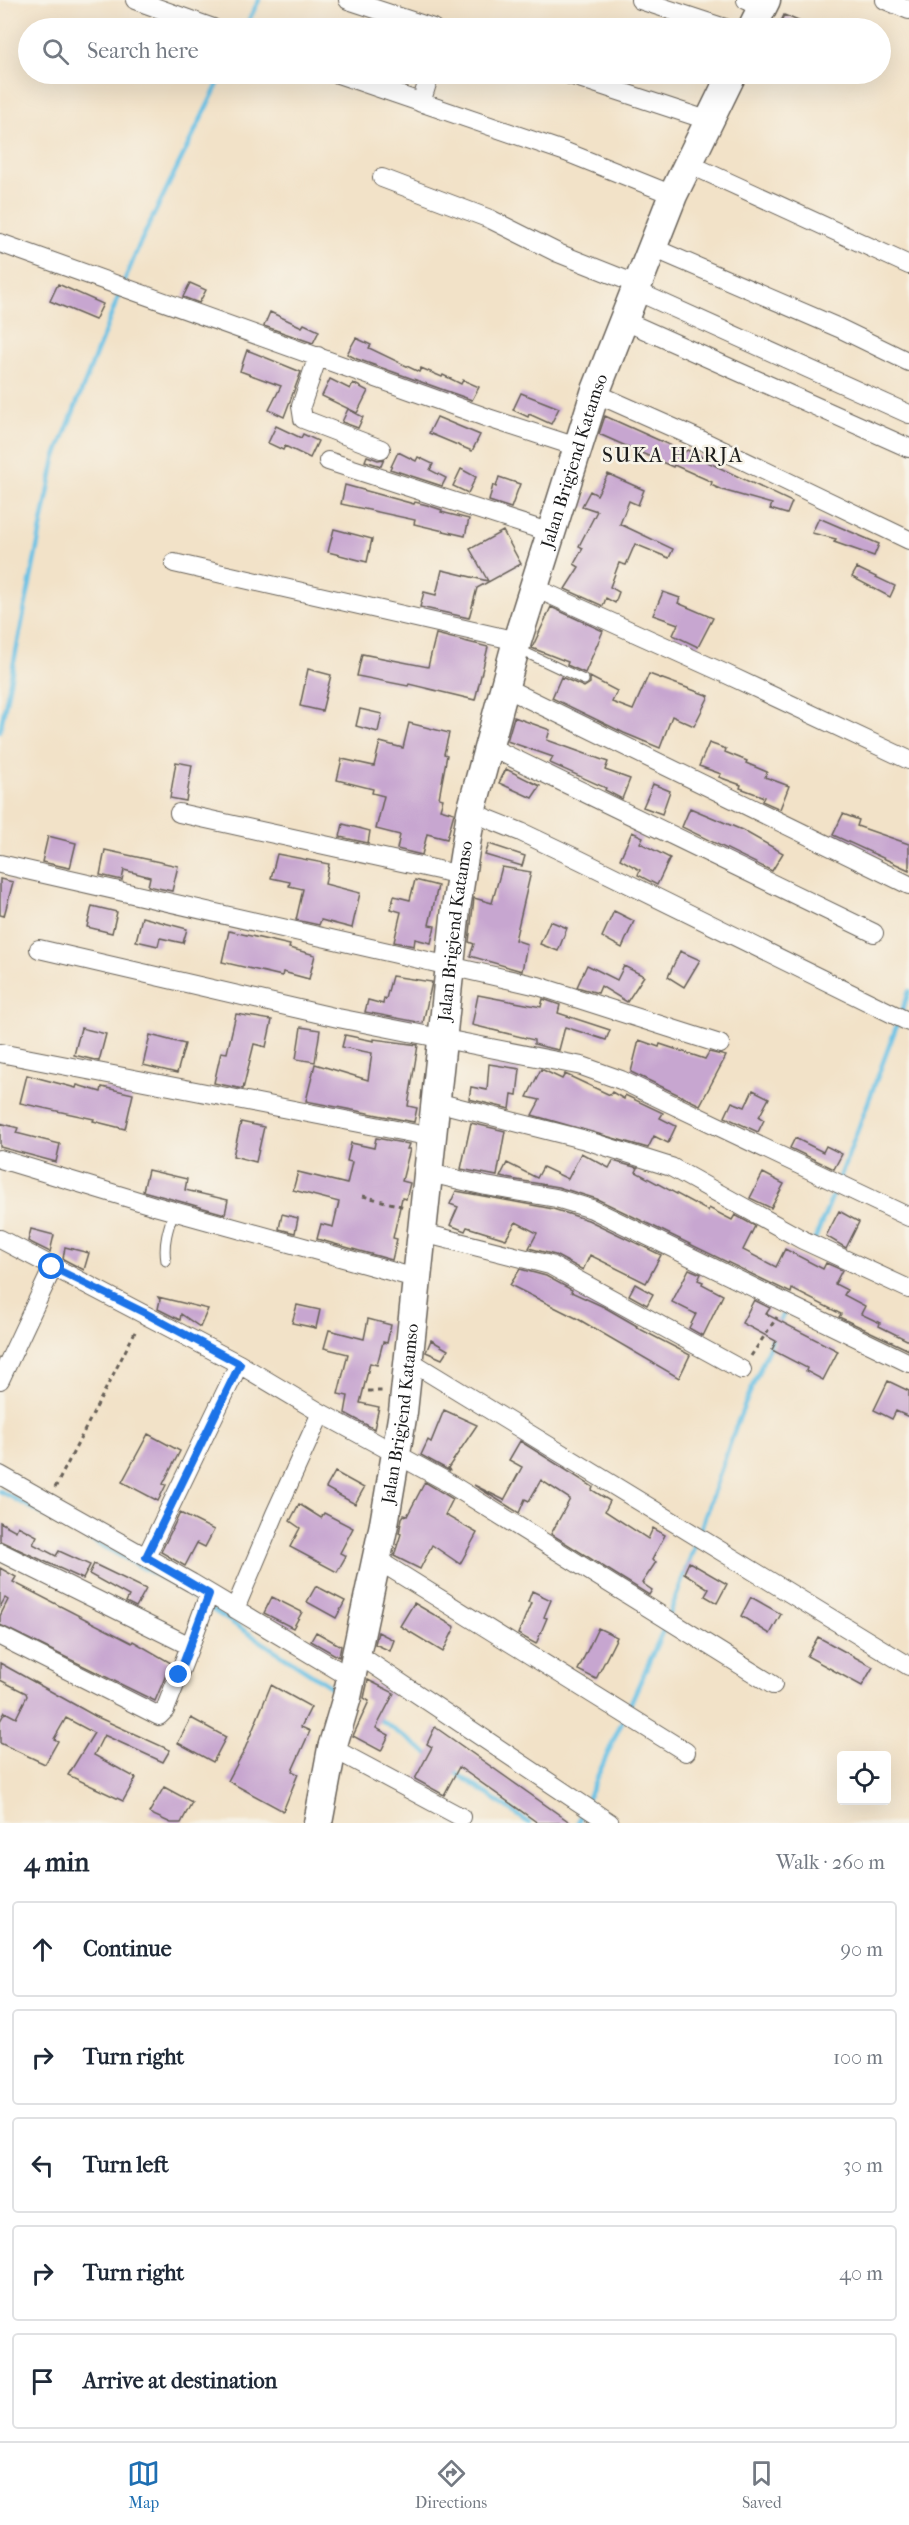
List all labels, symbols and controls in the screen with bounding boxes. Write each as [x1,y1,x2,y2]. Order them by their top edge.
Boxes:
search box [18,18,891,84]
icon: search [39,35,72,68]
text: Search here [87,38,199,64]
street label: Jalan Brigjend Katamso [536,371,613,553]
district label: SUKA HARJA [602,443,744,467]
street label: Jalan Brigjend Katamso [434,839,477,1024]
route start [38,1253,64,1279]
street label: Jalan Brigjend Katamso [377,1323,423,1507]
route end [165,1661,191,1687]
map controls [837,1751,891,1805]
button: locate [837,1751,891,1805]
text: 4 min [24,1847,89,1878]
text: Walk · 260 m [776,1851,885,1874]
icon: ahead [26,1933,59,1966]
text: Continue [83,1936,172,1962]
text: 90 m [841,1938,883,1961]
icon: right [26,2041,59,2074]
text: Turn right [83,2044,184,2070]
text: 100 m [833,2046,883,2069]
icon: left [26,2149,59,2182]
text: Turn left [83,2152,169,2178]
text: 30 m [843,2154,883,2177]
icon: right [26,2257,59,2290]
text: Turn right [83,2260,184,2286]
text: 40 m [839,2262,883,2285]
icon: arrive [26,2365,59,2398]
text: Arrive at destination [83,2368,277,2394]
tab: Map [127,2457,160,2512]
tab: Directions [415,2457,487,2512]
tab: Saved [742,2457,782,2512]

